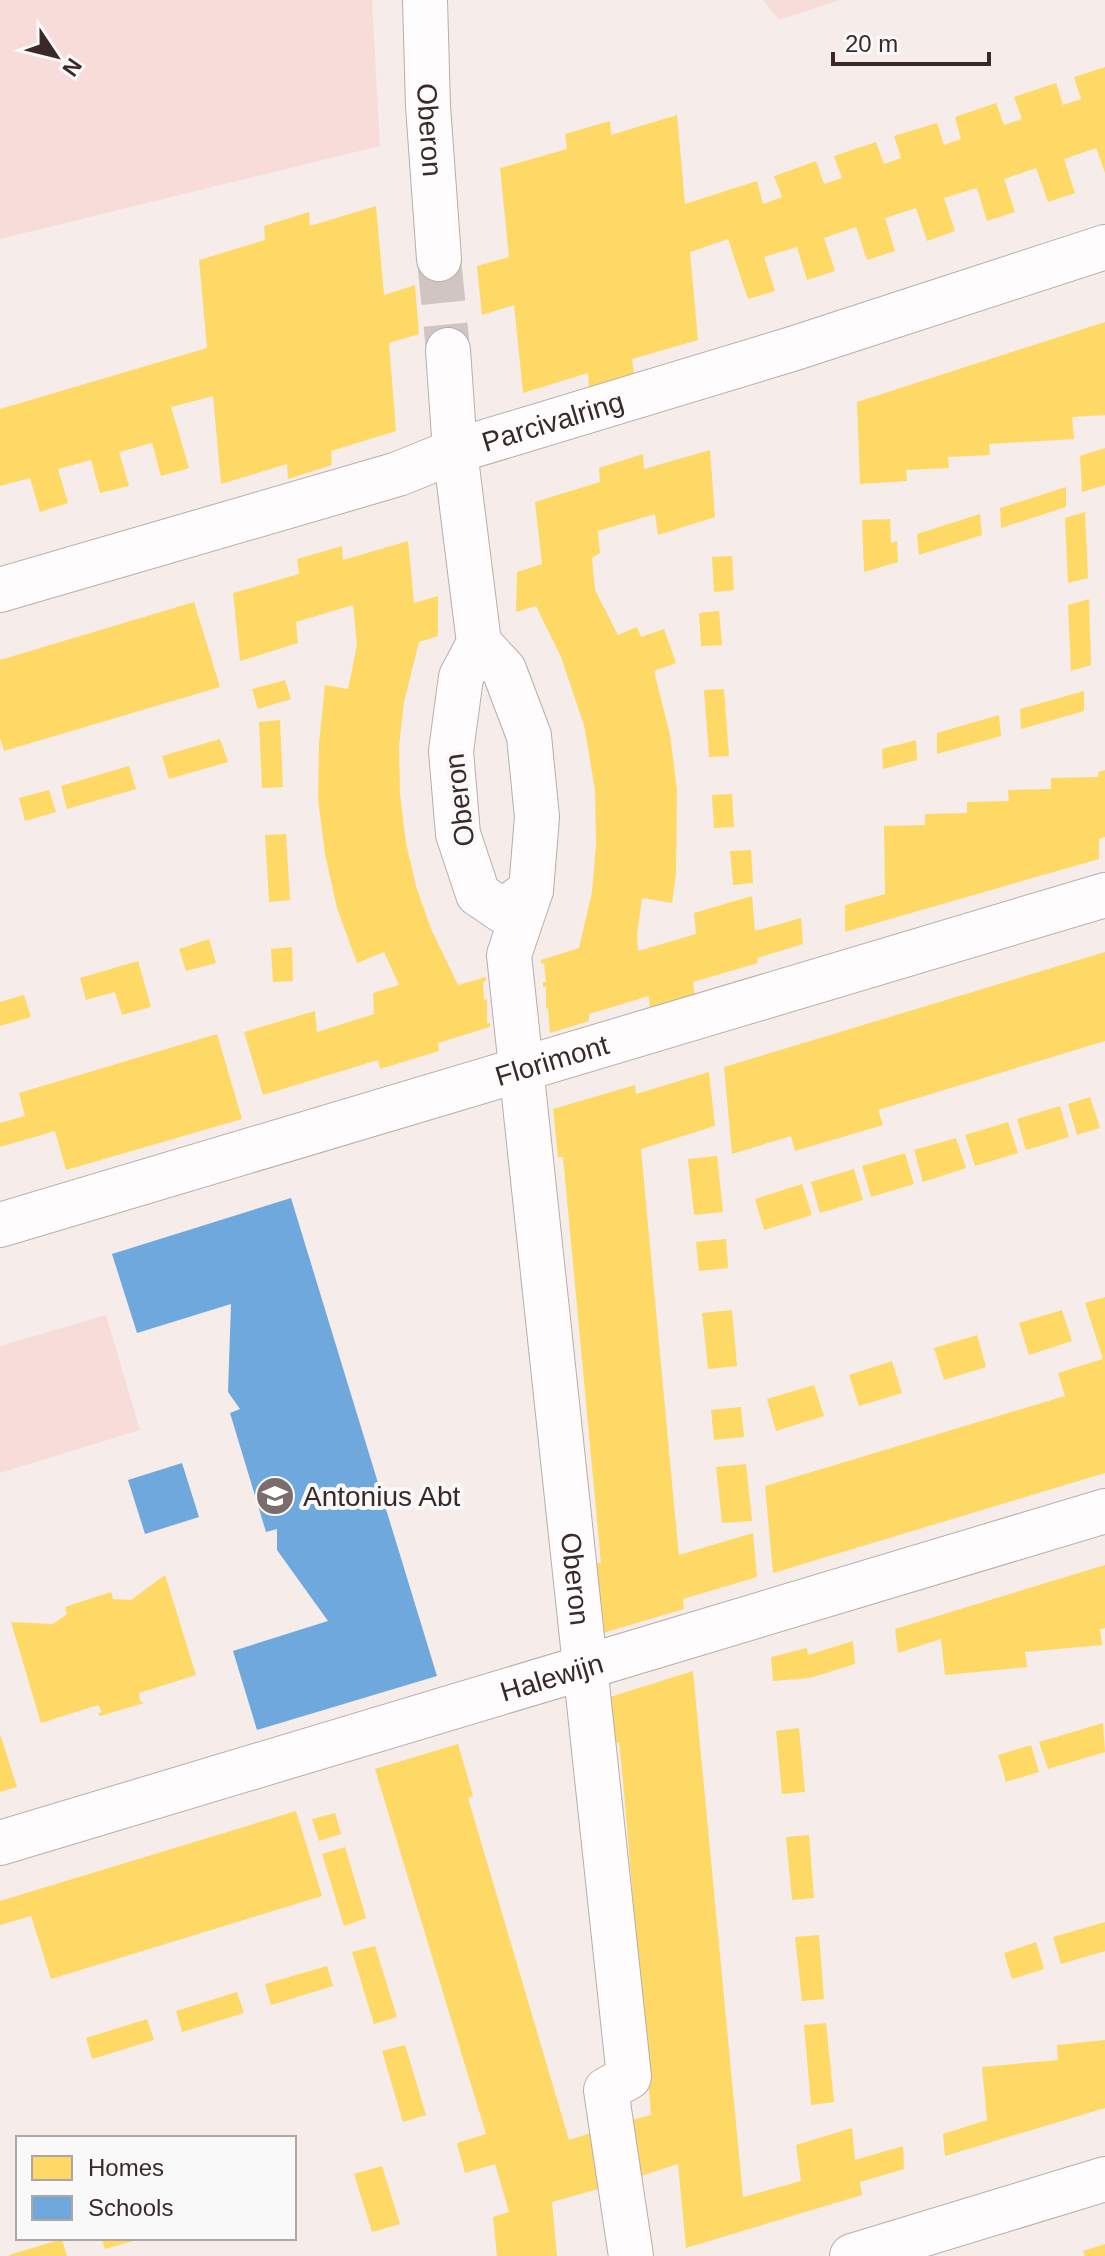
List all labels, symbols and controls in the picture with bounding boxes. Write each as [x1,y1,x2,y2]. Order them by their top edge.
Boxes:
north arrow [16,16,96,96]
scale bar [833,16,989,66]
text: 20 m [845,30,898,57]
text: N [57,54,87,81]
street label: Oberon [411,83,448,178]
street label: Parcivalring [478,386,627,458]
street label: Oberon [438,752,481,848]
street label: Florimont [492,1029,613,1092]
school or university icon: Antonius Abt [254,1475,296,1517]
place label: Antonius Abt [303,1481,460,1512]
street label: Oberon [555,1531,596,1627]
street label: Halewijn [497,1648,607,1708]
legend [16,2136,296,2240]
text: Homes [88,2154,164,2181]
text: Schools [88,2194,173,2221]

